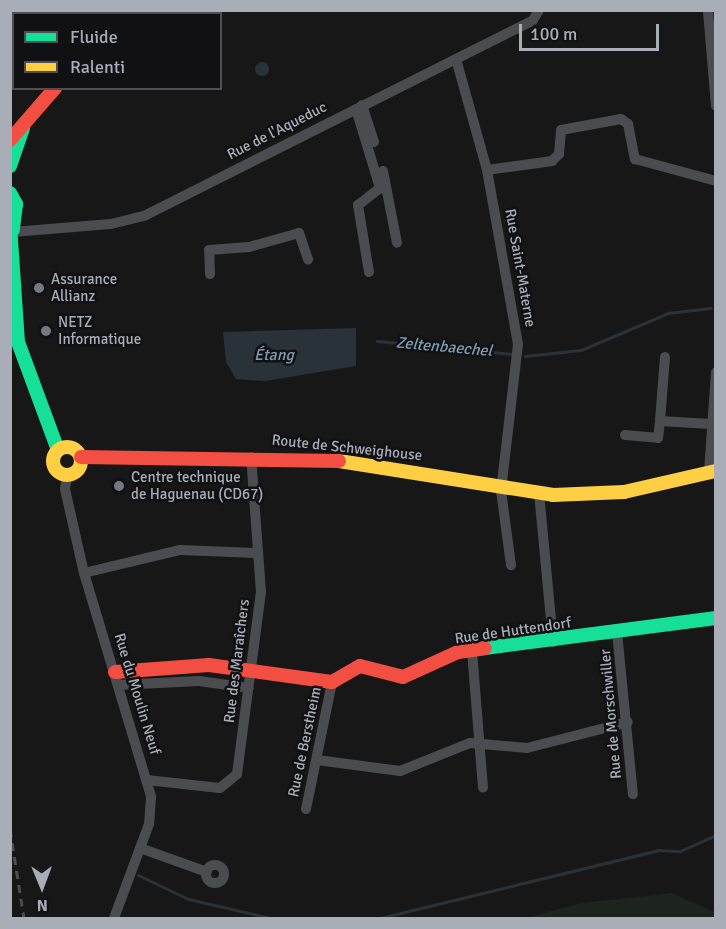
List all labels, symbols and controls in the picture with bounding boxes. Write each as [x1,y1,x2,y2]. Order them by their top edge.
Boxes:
legend [12,12,222,90]
scale bar [522,12,662,50]
text: 100 m [530,23,577,45]
text: Fluide [70,26,118,48]
text: Ralenti [70,56,125,78]
street label: Rue de l'Aqueduc [224,98,330,164]
street label: Rue Saint-Materne [501,207,539,329]
place label: Assurance Allianz [51,270,117,305]
marker: Assurance Allianz [32,281,46,295]
place label: NETZ Informatique [58,313,141,348]
marker: NETZ Informatique [39,324,53,338]
water label: Zeltenbaechel [395,333,493,361]
water label: Étang [254,345,294,365]
street label: Route de Schweighouse [271,431,423,465]
place label: Centre technique de Haguenau (CD67) [131,468,263,503]
marker: Centre technique de Haguenau (CD67) [112,479,126,493]
street label: Rue des Maraîchers [220,598,254,724]
street label: Rue de Huttendorf [454,614,572,648]
street label: Rue du Moulin Neuf [110,631,164,757]
street label: Rue de Morschwiller [596,648,626,780]
street label: Rue de Berstheim [285,685,325,799]
north arrow [12,857,72,917]
text: N [37,895,48,915]

